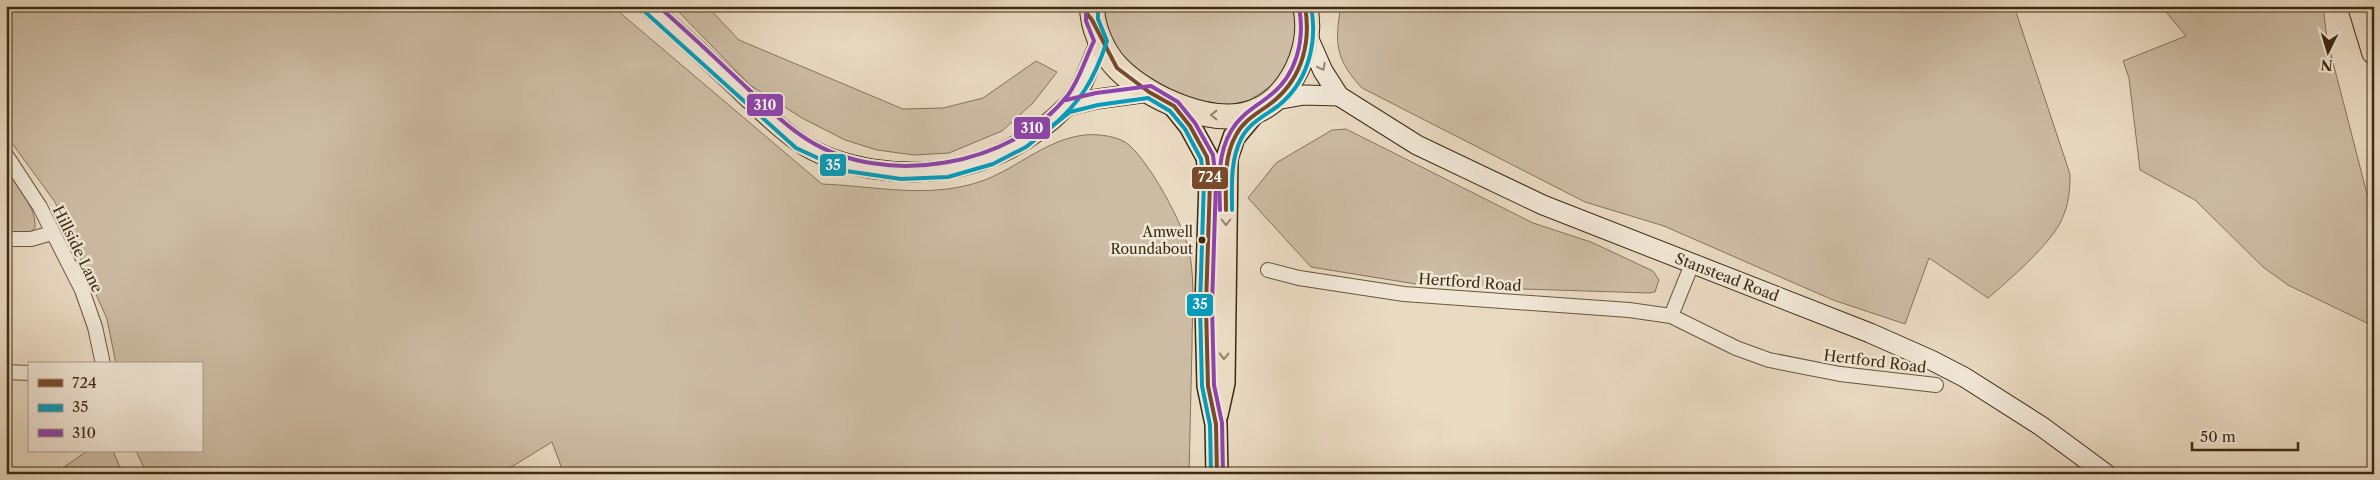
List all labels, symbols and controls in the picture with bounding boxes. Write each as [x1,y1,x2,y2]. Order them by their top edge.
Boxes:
north arrow [2302,28,2352,78]
text: N [2320,55,2334,74]
one-way arrow [1316,62,1326,71]
line badge: 310 [746,93,784,117]
text: 310 [753,96,777,114]
one-way arrow [1210,110,1218,120]
line badge: 310 [1013,116,1051,140]
text: 310 [1020,119,1044,137]
line badge: 35 [819,153,847,177]
text: 35 [825,156,841,174]
line badge: 724 [1191,166,1229,190]
text: 724 [1198,168,1222,186]
street label: Hillside Lane [49,202,107,296]
one-way arrow [1221,218,1231,226]
place label: Amwell Roundabout [1110,223,1193,258]
marker: Amwell Roundabout [1197,235,1207,245]
street label: Stanstead Road [1672,248,1782,306]
street label: Hertford Road [1418,269,1522,295]
line badge: 35 [1186,293,1214,317]
text: 35 [1192,295,1208,313]
street label: Hertford Road [1823,345,1927,377]
one-way arrow [1219,352,1229,360]
legend [28,362,202,452]
text: 724 [72,373,97,392]
text: 35 [72,397,88,416]
scale bar [2192,420,2299,452]
text: 310 [72,423,96,442]
text: 50 m [2200,427,2236,446]

